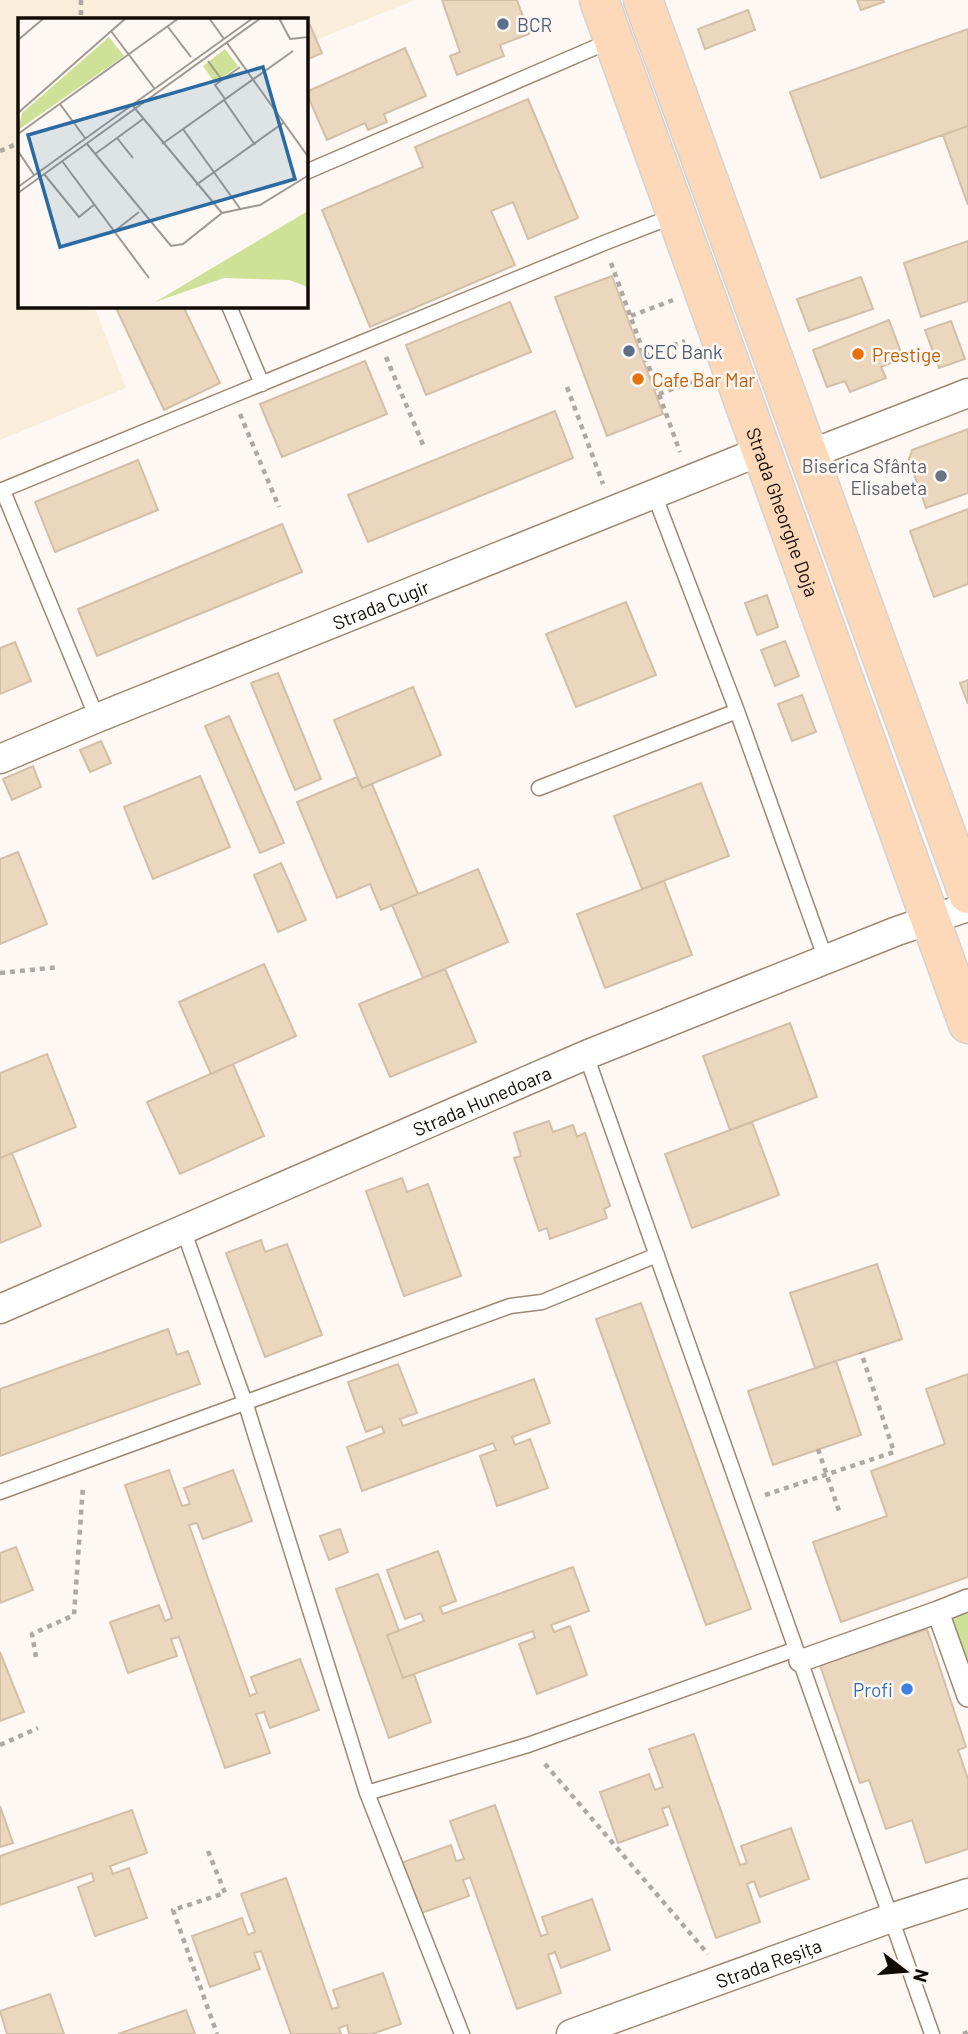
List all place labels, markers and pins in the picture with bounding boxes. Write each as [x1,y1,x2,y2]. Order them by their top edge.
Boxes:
place label: BCR [517,13,552,36]
marker: BCR [495,16,511,32]
place label: CEC Bank [643,340,723,363]
marker: CEC Bank [621,343,637,359]
place label: Prestige [872,343,941,366]
marker: Prestige [850,346,866,362]
place label: Cafe Bar Mar [652,368,755,391]
marker: Cafe Bar Mar [630,371,646,387]
place label: Biserica Sfânta Elisabeta [802,454,927,499]
marker: Biserica Sfânta Elisabeta [933,468,949,484]
place label: Profi [853,1678,893,1701]
marker: Profi [899,1681,915,1697]

